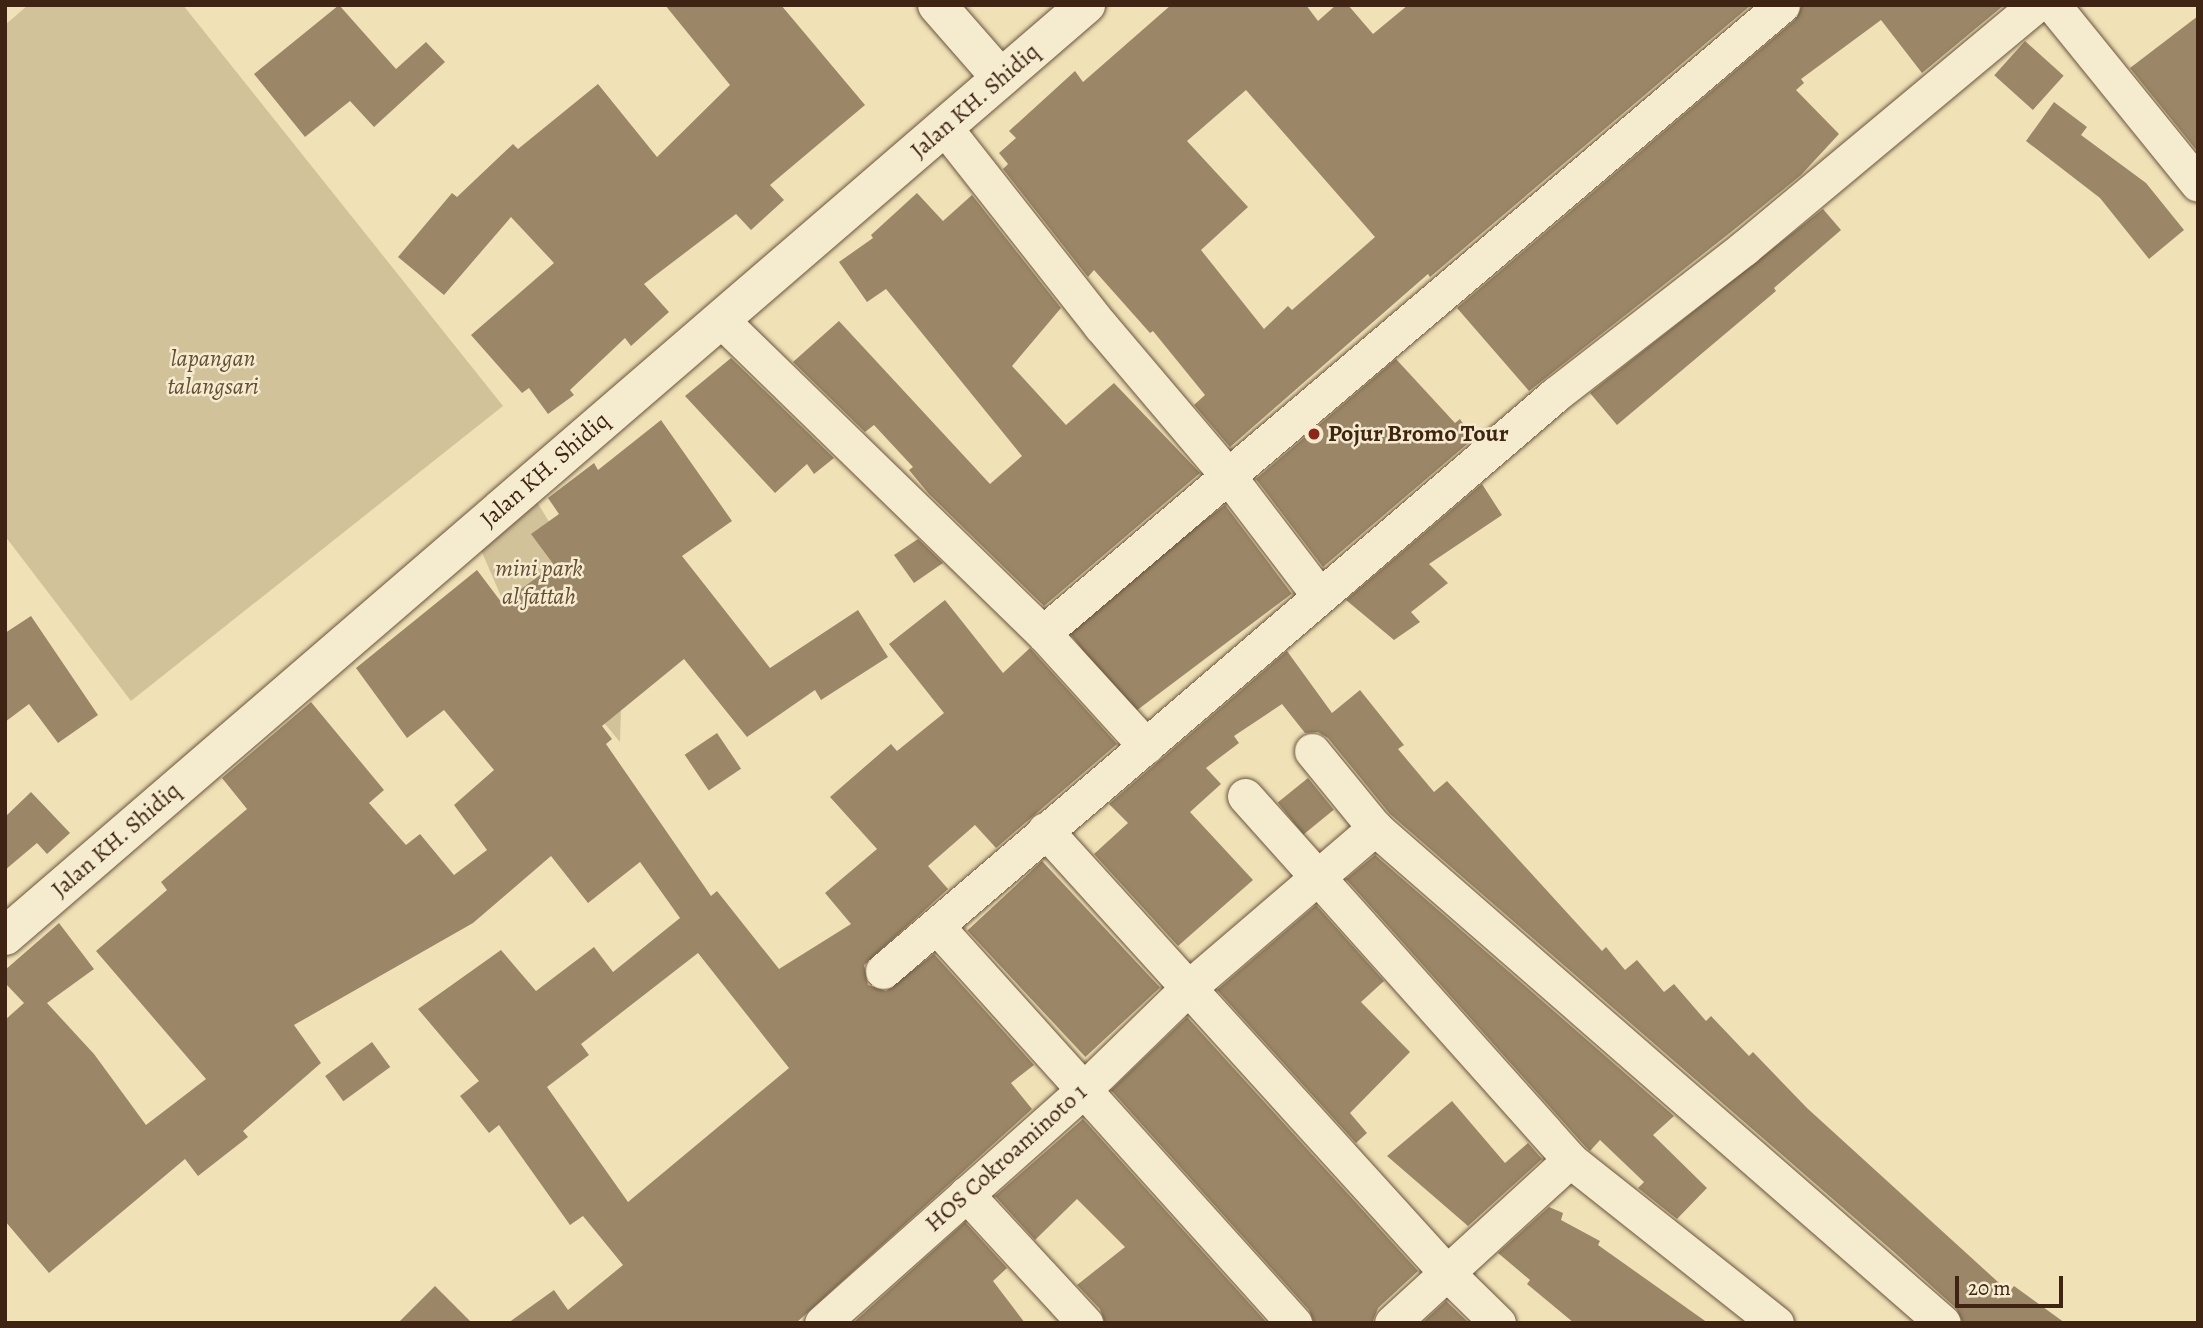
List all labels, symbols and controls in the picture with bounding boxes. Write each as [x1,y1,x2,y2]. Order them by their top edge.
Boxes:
street label: Jalan KH. Shidiq [904,37,1046,165]
park label: lapangan talangsari [167,345,259,401]
street label: Jalan KH. Shidiq [474,406,616,534]
place label: Pojur Bromo Tour [1328,420,1509,448]
marker: Pojur Bromo Tour [1306,426,1322,442]
park label: mini park al fattah [495,555,583,611]
street label: Jalan KH. Shidiq [45,776,187,904]
street label: HOS Cokroaminoto 1 [919,1078,1093,1238]
scale bar [1958,1262,2066,1306]
text: 20 m [1968,1274,2011,1302]

